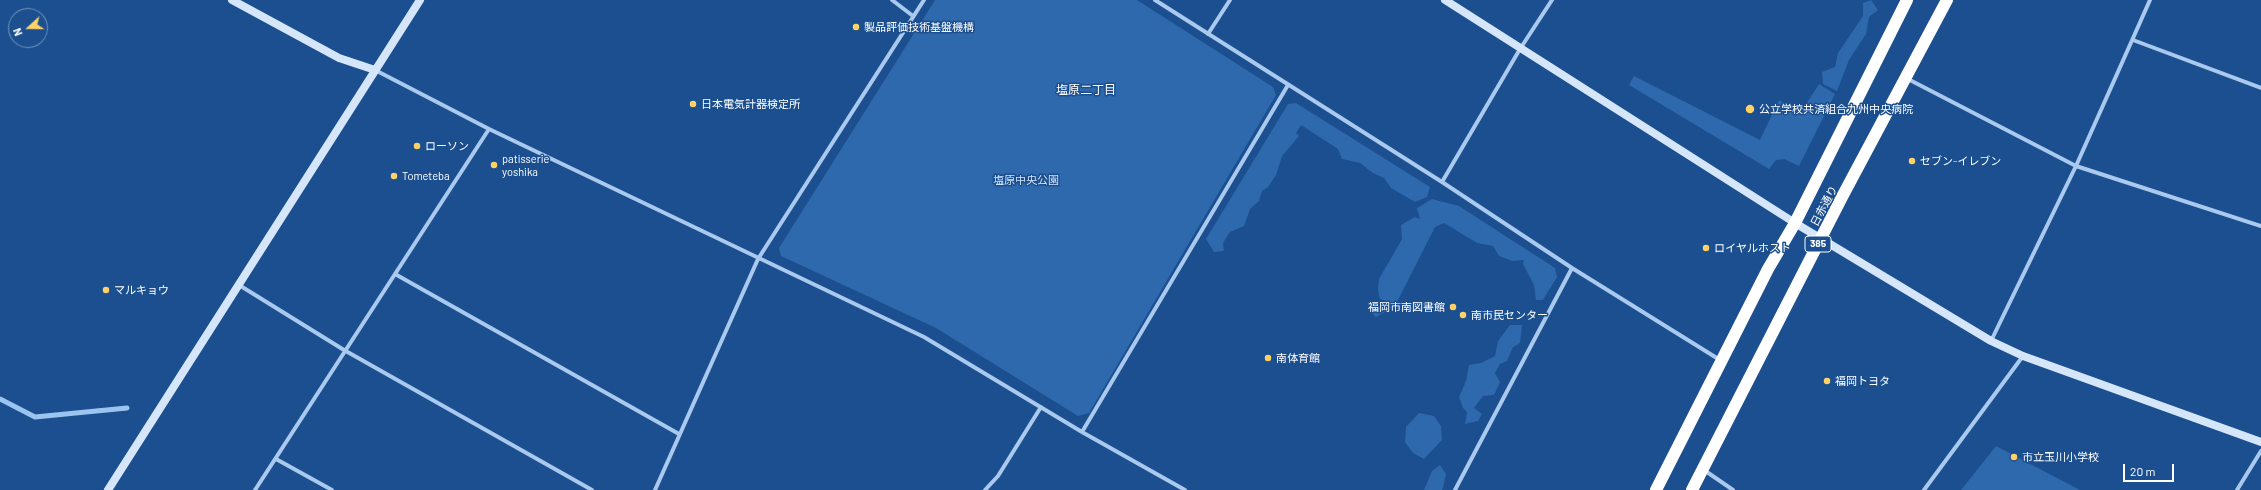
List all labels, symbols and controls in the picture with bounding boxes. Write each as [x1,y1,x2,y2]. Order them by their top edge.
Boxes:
north arrow [8,8,48,48]
place label: 製品評価技術基盤機構 [864,20,974,34]
marker: 製品評価技術基盤機構 [851,22,861,32]
text: N [10,26,25,38]
district label: 塩原二丁目 [1056,83,1116,97]
place label: 日本電気計器検定所 [701,97,800,111]
marker: 日本電気計器検定所 [688,99,698,109]
place label: 公立学校共済組合九州中央病院 [1759,102,1913,116]
marker: 公立学校共済組合九州中央病院 [1744,103,1756,115]
place label: ローソン [425,139,469,153]
marker: ローソン [412,141,422,151]
place label: patisserie yoshika [502,152,549,178]
place label: セブン-イレブン [1920,154,2001,168]
marker: セブン-イレブン [1907,156,1917,166]
marker: patisserie yoshika [489,160,499,170]
place label: Tometeba [402,169,450,183]
marker: Tometeba [389,171,399,181]
park label: 塩原中央公園 [993,173,1059,187]
street label: 日赤通り [1808,183,1840,229]
road number: 385 [1805,236,1831,252]
place label: ロイヤルホスト [1714,241,1791,255]
marker: ロイヤルホスト [1701,243,1711,253]
place label: マルキョウ [114,283,169,297]
marker: マルキョウ [101,285,111,295]
place label: 福岡市南図書館 [1368,300,1445,314]
marker: 福岡市南図書館 [1448,302,1458,312]
place label: 南市民センター [1471,308,1548,322]
marker: 南市民センター [1458,310,1468,320]
place label: 南体育館 [1276,351,1320,365]
marker: 南体育館 [1263,353,1273,363]
place label: 福岡トヨタ [1835,374,1890,388]
marker: 福岡トヨタ [1822,376,1832,386]
place label: 市立玉川小学校 [2022,450,2099,464]
marker: 市立玉川小学校 [2009,452,2019,462]
scale bar [2125,456,2176,482]
text: 20 m [2130,464,2156,478]

